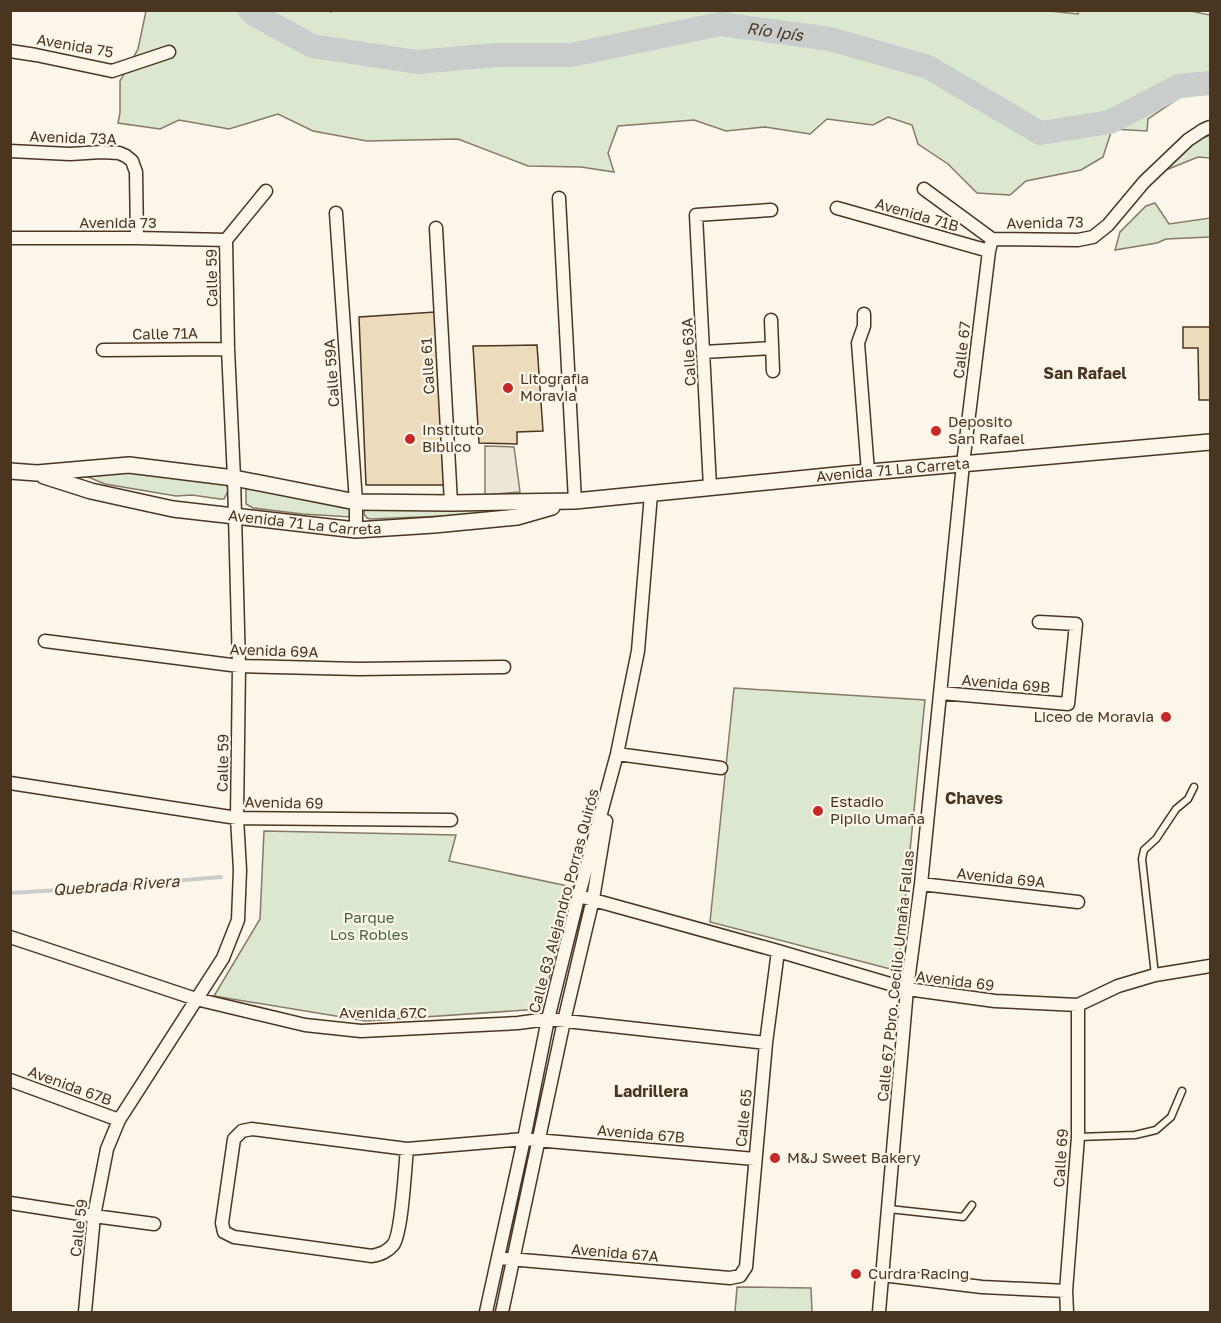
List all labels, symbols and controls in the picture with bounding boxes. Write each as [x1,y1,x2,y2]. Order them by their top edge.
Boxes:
water label: Río Ipís [746,18,806,45]
street label: Avenida 75 [36,29,115,61]
street label: Avenida 73A [29,126,117,148]
street label: Avenida 71B [873,194,961,235]
street label: Avenida 73 [1006,212,1084,232]
street label: Avenida 73 [79,213,157,231]
street label: Calle 59 [201,249,221,307]
street label: Calle 63A [677,317,699,387]
street label: Calle 67 [949,320,973,380]
street label: Calle 71A [132,323,198,343]
street label: Calle 61 [417,337,437,395]
street label: Calle 59A [320,338,342,408]
district label: San Rafael [1043,363,1127,383]
place label: Litografia Moravia [520,369,589,404]
marker: Litografia Moravia [501,381,515,395]
place label: Deposito San Rafael [948,412,1025,447]
place label: Instituto Biblico [422,420,484,455]
marker: Deposito San Rafael [929,424,943,438]
marker: Instituto Biblico [403,432,417,446]
street label: Avenida 71 La Carreta [815,453,970,485]
street label: Avenida 71 La Carreta [227,505,382,538]
street label: Avenida 69A [229,639,319,661]
street label: Avenida 69B [961,670,1051,696]
place label: Liceo de Moravia [1033,707,1154,725]
marker: Liceo de Moravia [1159,710,1173,724]
street label: Calle 59 [212,734,232,792]
street label: Calle 63 Alejandro Porras Quirós [524,786,602,1015]
district label: Chaves [945,788,1003,808]
street label: Avenida 69 [244,792,324,812]
place label: Estadio Pipilo Umaña [830,792,925,827]
marker: Estadio Pipilo Umaña [811,804,825,818]
street label: Calle 67 Pbro. Cecilio Umaña Fallas [873,849,917,1103]
street label: Avenida 69A [956,863,1046,891]
water label: Quebrada Rivera [52,871,181,899]
park label: Parque Los Robles [330,908,408,943]
street label: Avenida 69 [915,966,995,994]
street label: Avenida 67C [339,1003,427,1021]
street label: Avenida 67B [26,1062,115,1109]
district label: Ladrillera [614,1081,688,1101]
street label: Calle 65 [731,1088,755,1148]
street label: Avenida 67B [597,1120,686,1146]
street label: Calle 69 [1049,1128,1071,1188]
place label: M&J Sweet Bakery [787,1148,921,1166]
marker: M&J Sweet Bakery [768,1151,782,1165]
street label: Calle 59 [66,1198,90,1258]
street label: Avenida 67A [571,1239,660,1265]
place label: Curdra Racing [868,1264,969,1282]
marker: Curdra Racing [849,1267,863,1281]

